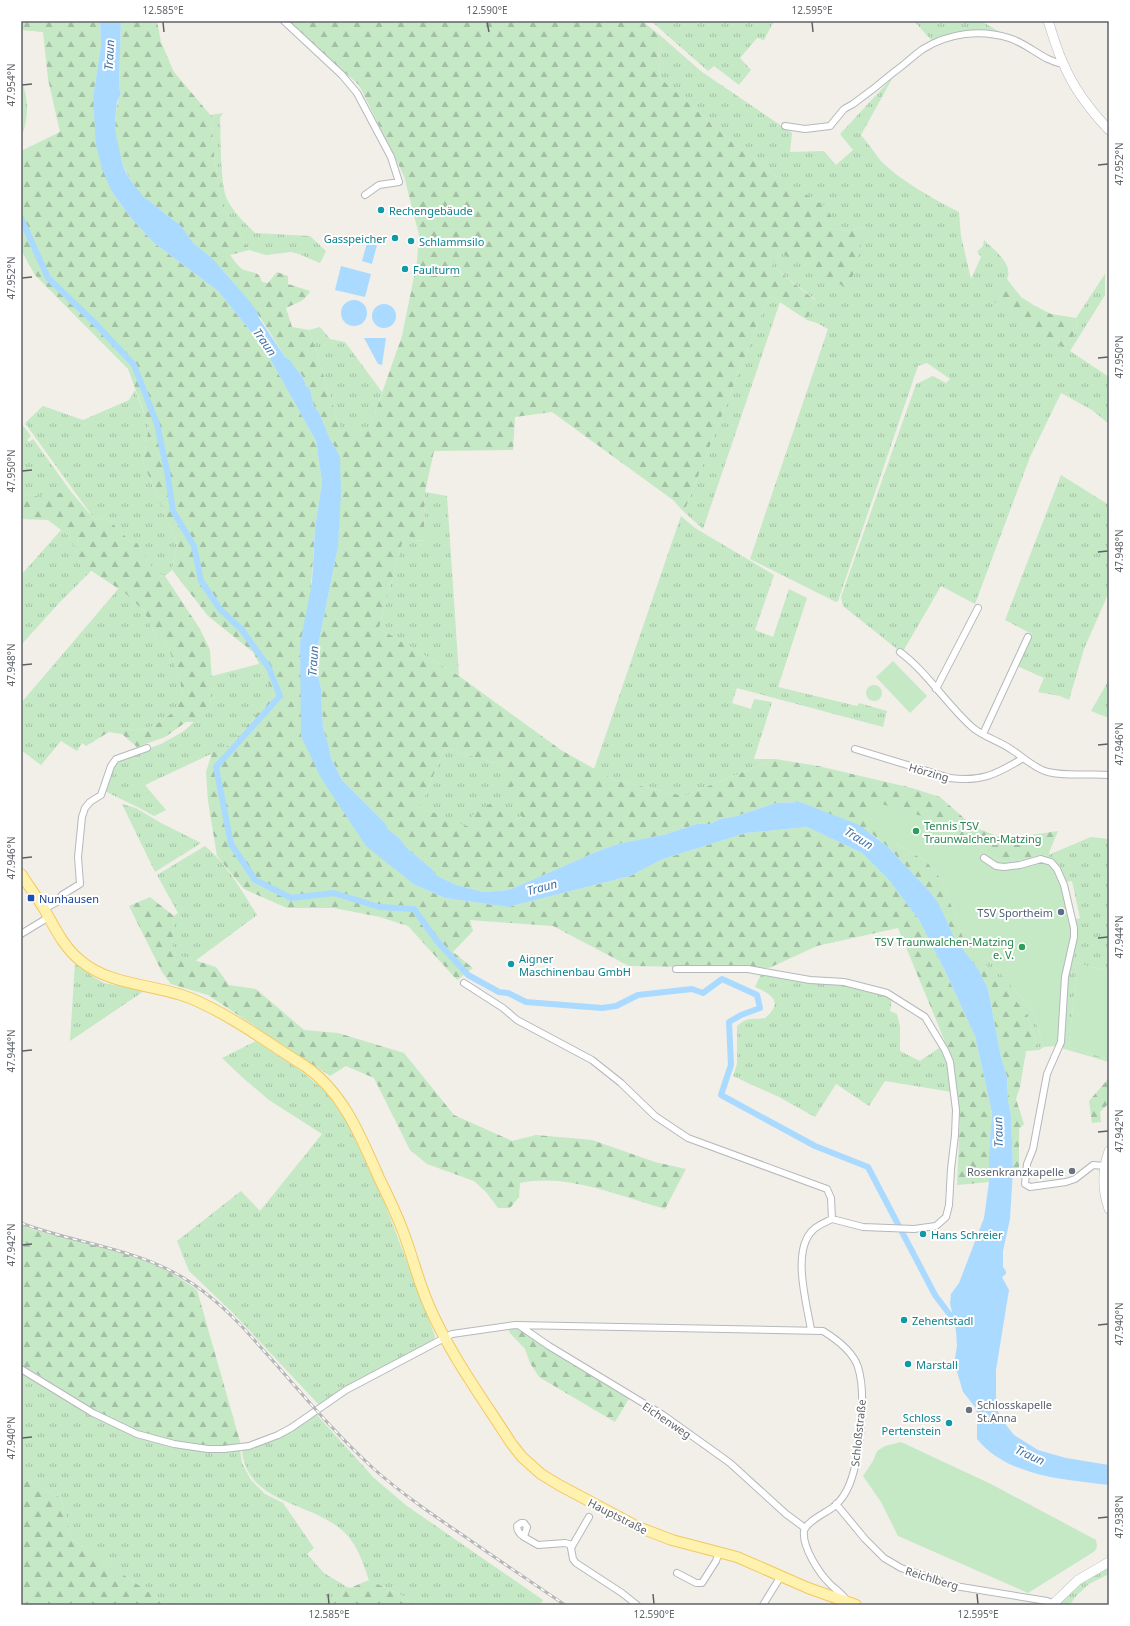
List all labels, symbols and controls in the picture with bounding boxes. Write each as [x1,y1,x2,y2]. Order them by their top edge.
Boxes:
text: 12.585°E [142,3,184,17]
text: 12.590°E [466,3,508,17]
text: 12.595°E [791,3,833,17]
water label: Traun [100,39,118,71]
text: 47.954°N [4,63,18,107]
text: 47.952°N [1112,142,1126,186]
place label: Rechengebäude [389,203,473,218]
marker: Rechengebäude [376,205,386,215]
place label: Gasspeicher [324,231,387,246]
marker: Gasspeicher [390,233,400,243]
place label: Schlammsilo [419,234,485,249]
marker: Schlammsilo [406,236,416,246]
text: 47.952°N [4,256,18,300]
place label: Faulturm [413,262,460,277]
marker: Faulturm [400,264,410,274]
water label: Traun [249,325,281,359]
text: 47.950°N [1112,335,1126,379]
text: 47.950°N [4,449,18,493]
text: 47.948°N [1112,529,1126,573]
text: 47.948°N [4,643,18,687]
water label: Traun [303,645,323,677]
text: 47.946°N [1112,722,1126,766]
street label: Hörzing [907,759,951,785]
place label: Tennis TSV Traunwalchen-Matzing [924,818,1042,846]
water label: Traun [841,823,877,853]
marker: Tennis TSV Traunwalchen-Matzing [911,826,921,836]
text: 47.946°N [4,836,18,880]
water label: Traun [525,875,559,899]
place label: Nunhausen [39,891,99,906]
marker: Nunhausen [26,893,36,903]
place label: TSV Sportheim [977,905,1053,920]
marker: TSV Sportheim [1056,907,1066,917]
text: 47.944°N [1112,915,1126,959]
place label: TSV Traunwalchen-Matzing e. V. [875,934,1014,962]
marker: TSV Traunwalchen-Matzing e. V. [1017,942,1027,952]
place label: Aigner Maschinenbau GmbH [519,951,631,979]
marker: Aigner Maschinenbau GmbH [506,959,516,969]
text: 47.944°N [4,1029,18,1073]
text: 47.942°N [1112,1109,1126,1153]
water label: Traun [989,1116,1007,1148]
place label: Rosenkranzkapelle [967,1164,1064,1179]
marker: Rosenkranzkapelle [1067,1166,1077,1176]
text: 47.942°N [4,1223,18,1267]
place label: Hans Schreier [931,1227,1003,1242]
marker: Hans Schreier [918,1229,928,1239]
text: 47.940°N [1112,1302,1126,1346]
place label: Zehentstadl [912,1313,973,1328]
marker: Zehentstadl [899,1315,909,1325]
place label: Marstall [916,1357,958,1372]
marker: Marstall [903,1359,913,1369]
place label: Schlosskapelle St.Anna [977,1397,1052,1425]
street label: Eichenweg [640,1398,694,1442]
street label: Schloßstraße [847,1399,869,1467]
marker: Schlosskapelle St.Anna [964,1405,974,1415]
place label: Schloss Pertenstein [882,1410,941,1438]
text: 47.940°N [4,1416,18,1460]
marker: Schloss Pertenstein [944,1418,954,1428]
water label: Traun [1013,1441,1048,1469]
street label: Hauptstraße [586,1495,650,1537]
text: 47.938°N [1112,1495,1126,1539]
street label: Reichlberg [904,1563,960,1593]
text: 12.585°E [308,1607,350,1621]
text: 12.590°E [633,1607,675,1621]
text: 12.595°E [957,1607,999,1621]

